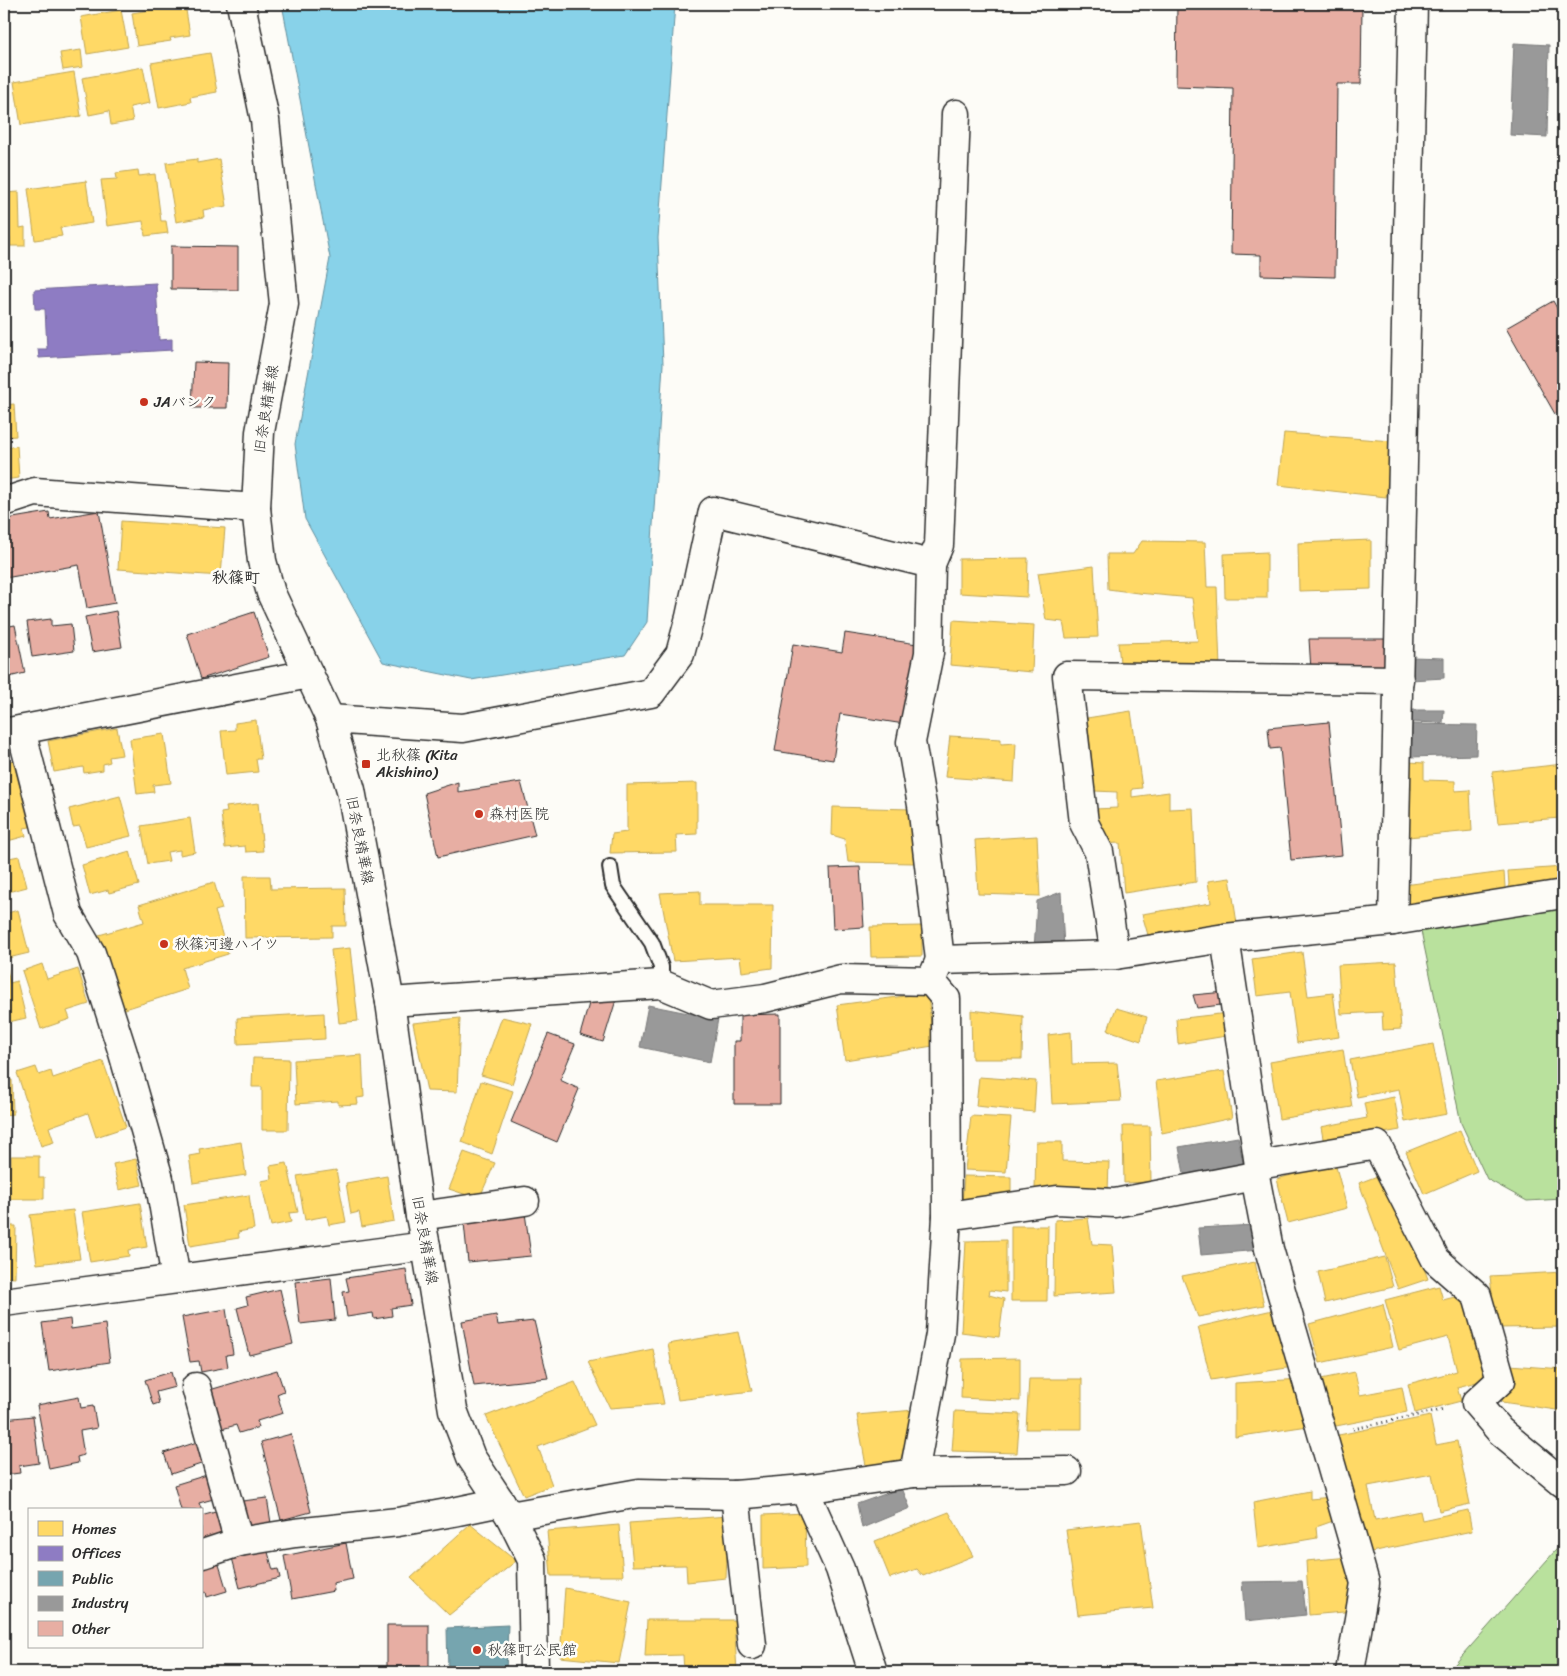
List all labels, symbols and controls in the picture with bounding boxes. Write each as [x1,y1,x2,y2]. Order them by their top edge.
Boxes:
street label: 旧奈良精華線 [246,363,286,455]
place label: JAバンク [153,389,216,415]
marker: JAバンク [138,396,150,408]
district label: 秋篠町 [212,563,260,592]
place label: 北秋篠 (Kita Akishino) [375,742,458,785]
marker: 北秋篠 (Kita Akishino) [360,758,372,770]
street label: 旧奈良精華線 [339,793,381,887]
place label: 森村医院 [489,801,549,827]
marker: 森村医院 [473,808,485,820]
place label: 秋篠河邊ハイツ [174,931,279,957]
marker: 秋篠河邊ハイツ [158,938,170,950]
street label: 旧奈良精華線 [404,1193,446,1287]
legend [28,1508,202,1648]
text: Homes [72,1516,116,1542]
text: Offices [72,1540,121,1566]
text: Public [72,1566,114,1592]
text: Industry [71,1590,129,1616]
text: Other [72,1616,111,1642]
place label: 秋篠町公民館 [487,1637,577,1663]
marker: 秋篠町公民館 [471,1644,483,1656]

